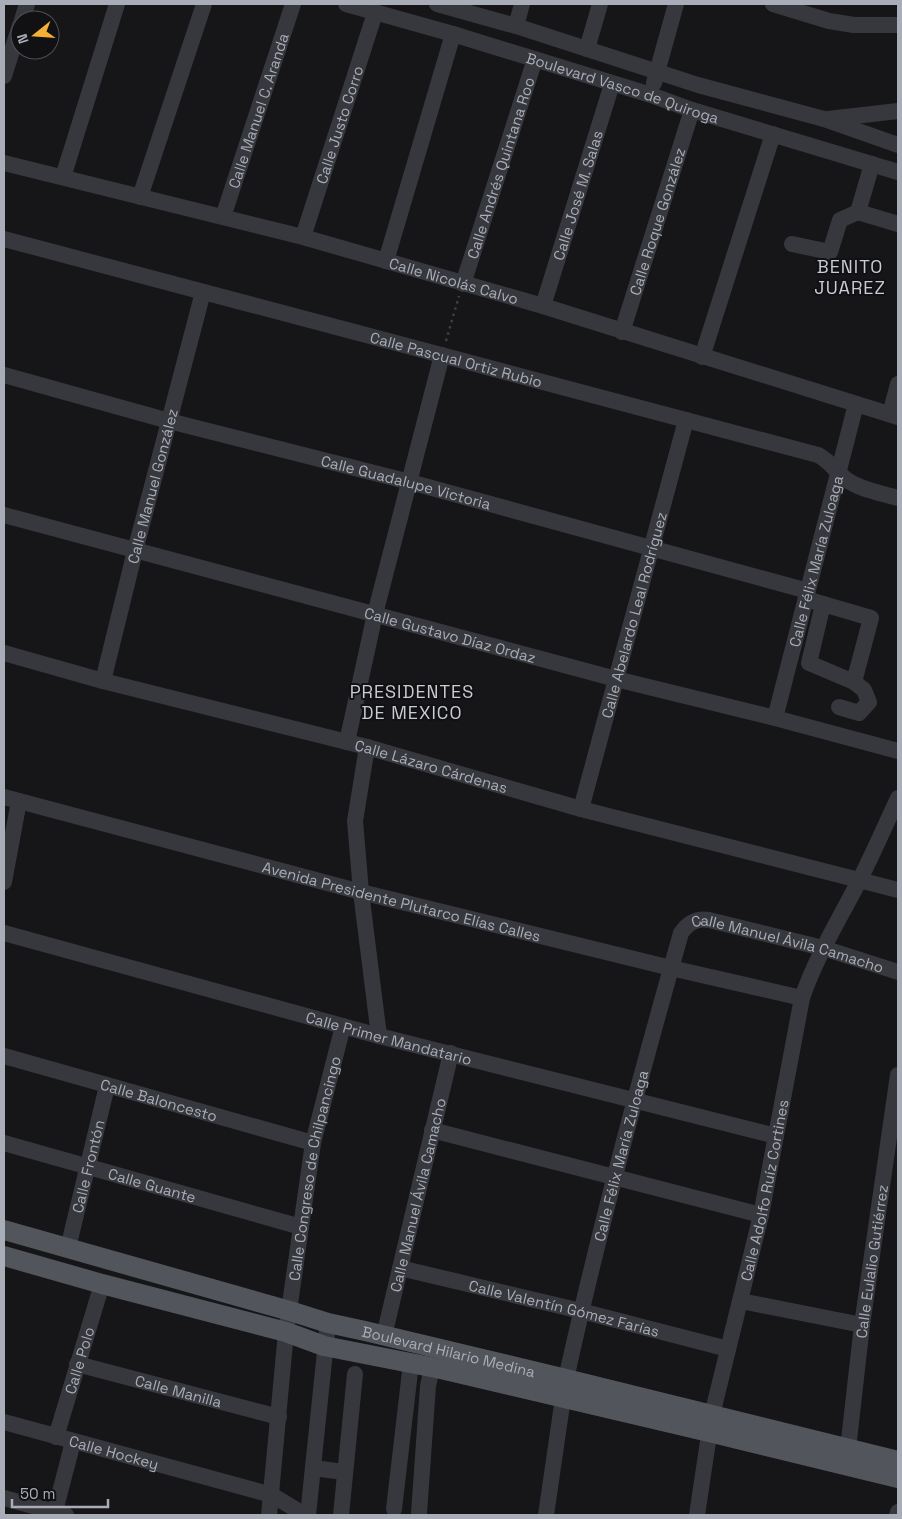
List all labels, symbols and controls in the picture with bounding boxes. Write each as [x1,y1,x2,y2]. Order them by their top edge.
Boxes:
north arrow [10,10,60,60]
street label: Calle Manuel C. Aranda [224,30,292,191]
text: N [13,32,33,46]
street label: Boulevard Vasco de Quiroga [524,48,722,127]
street label: Calle Justo Corro [311,63,367,186]
street label: Calle Andrés Quintana Roo [462,75,538,261]
street label: Calle José M. Salas [548,128,607,263]
street label: Calle Roque González [625,145,689,298]
street label: Calle Nicolás Calvo [387,253,521,308]
district label: BENITO JUAREZ [814,255,886,299]
street label: Calle Pascual Ortiz Rubio [368,327,545,391]
street label: Calle Manuel González [123,406,182,566]
street label: Calle Guadalupe Victoria [319,450,493,513]
street label: Calle Félix María Zuloaga [784,473,847,649]
street label: Calle Abelardo Leal Rodríguez [596,510,670,720]
street label: Calle Gustavo Díaz Ordaz [362,603,538,667]
district label: PRESIDENTES DE MEXICO [350,680,474,724]
street label: Calle Lázaro Cárdenas [353,735,510,797]
street label: Avenida Presidente Plutarco Elías Calles [260,857,543,945]
street label: Calle Manuel Ávila Camacho [689,910,886,976]
street label: Calle Primer Mandatario [304,1007,474,1069]
street label: Calle Congreso de Chilpancingo [284,1054,344,1282]
street label: Calle Félix María Zuloaga [589,1067,652,1243]
street label: Calle Baloncesto [98,1074,220,1125]
street label: Calle Manuel Ávila Camacho [385,1096,450,1294]
street label: Calle Adolfo Ruíz Cortines [736,1098,792,1283]
street label: Calle Frontón [67,1118,108,1215]
street label: Calle Guante [106,1163,199,1206]
street label: Calle Eulalio Gutiérrez [851,1183,892,1339]
street label: Calle Valentín Gómez Farías [467,1275,662,1340]
street label: Boulevard Hilario Medina [360,1321,538,1381]
street label: Calle Polo [60,1324,98,1396]
street label: Calle Manilla [133,1370,224,1411]
street label: Calle Hockey [67,1431,161,1473]
scale bar [12,1476,109,1508]
text: 50 m [20,1484,55,1503]

